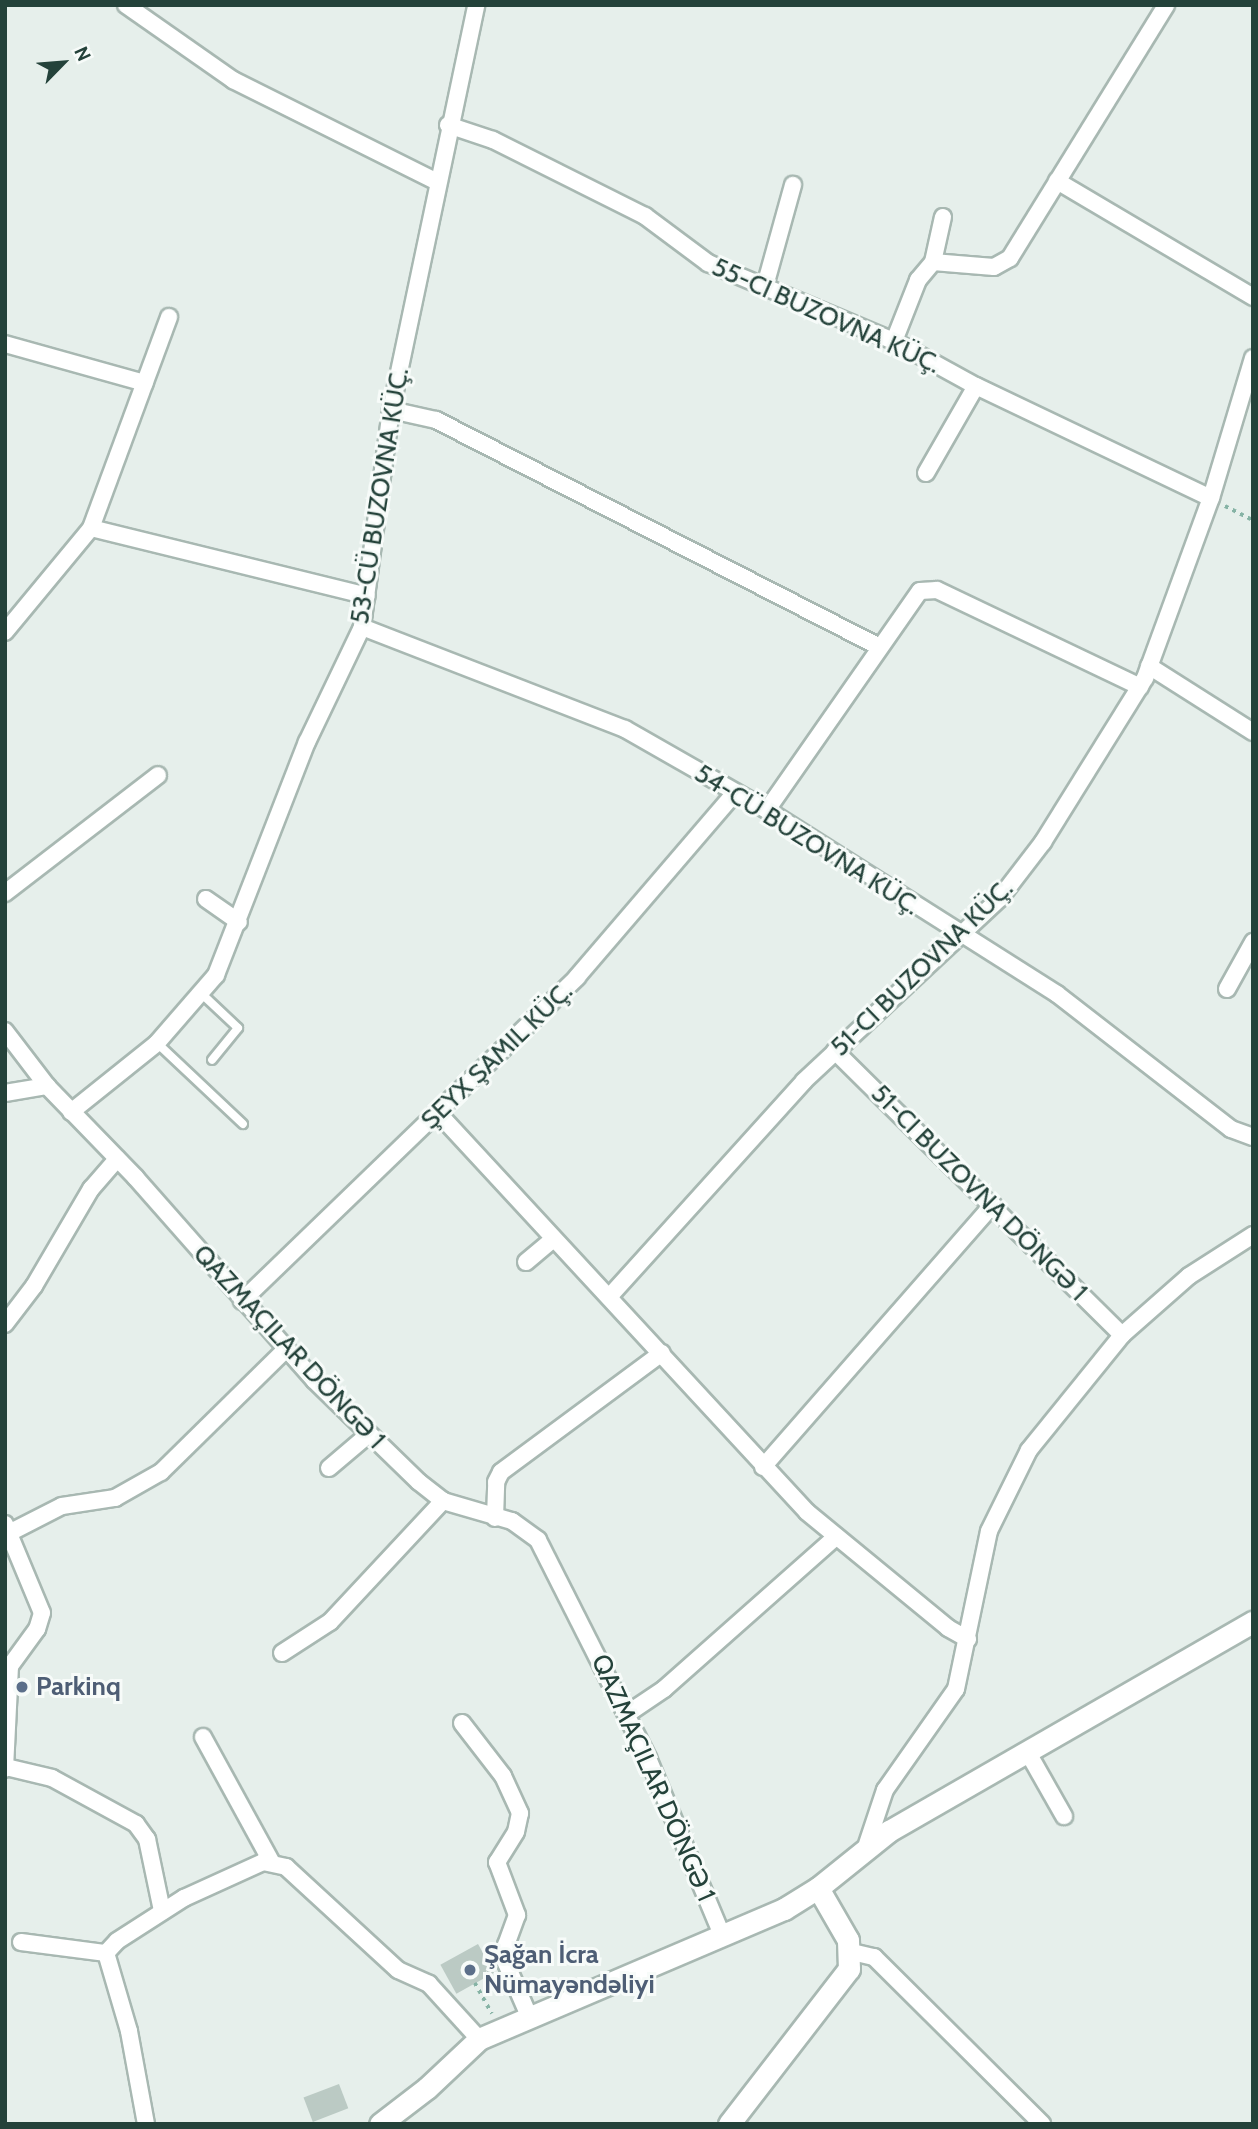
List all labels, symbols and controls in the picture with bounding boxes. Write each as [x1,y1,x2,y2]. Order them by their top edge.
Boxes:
north arrow [28,28,98,98]
text: N [69,43,96,65]
street label: 55-CI BUZOVNA KÜÇ. [707,252,945,380]
street label: 53-CÜ BUZOVNA KÜÇ. [344,366,416,626]
street label: 54-CÜ BUZOVNA KÜÇ. [689,758,925,922]
street label: 51-CI BUZOVNA KÜÇ. [825,873,1019,1063]
street label: ŞEYX ŞAMIL KÜÇ. [415,976,579,1136]
street label: 51-CI BUZOVNA DÖNGƏ 1 [864,1078,1094,1308]
street label: QAZMAÇILAR DÖNGƏ 1 [186,1239,392,1455]
street label: QAZMAÇILAR DÖNGƏ 1 [584,1650,722,1906]
place label: Parkinq [36,1671,121,1703]
marker: Parkinq [14,1679,30,1695]
place label: Şağan İcra Nümayəndəliyi [484,1939,655,2000]
marker: Şağan İcra Nümayəndəliyi [462,1962,478,1978]

